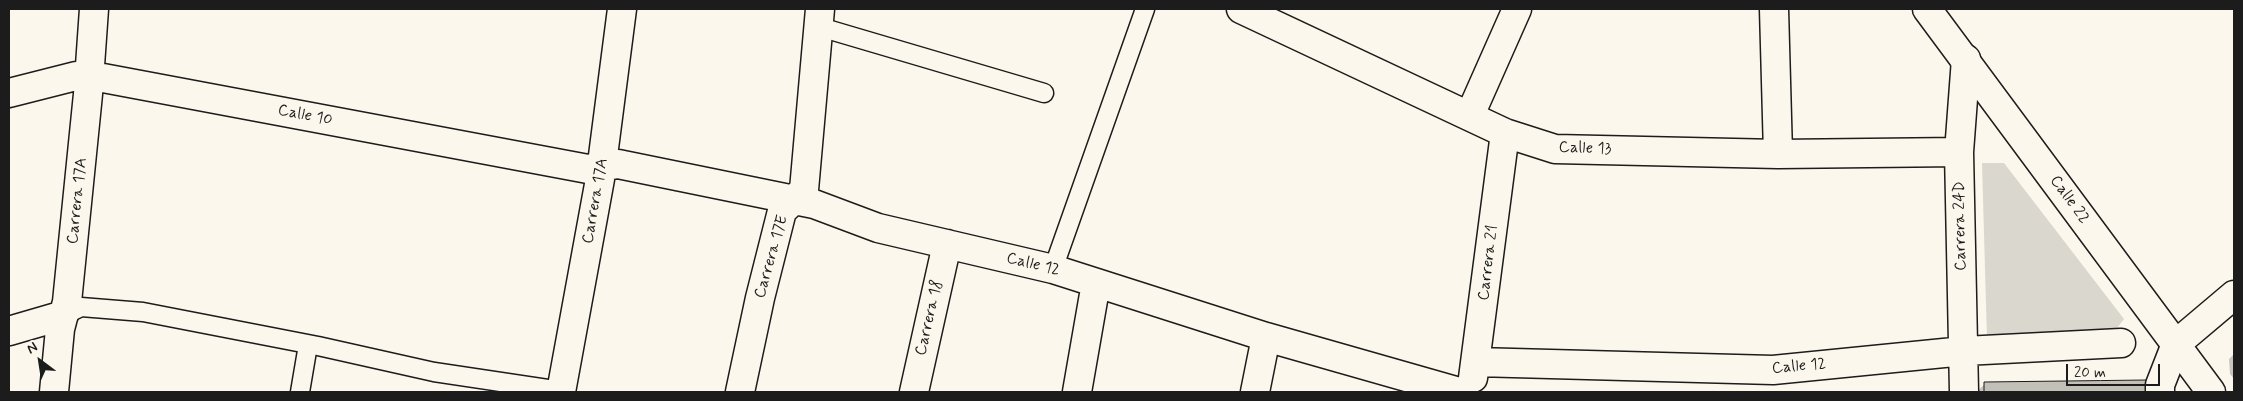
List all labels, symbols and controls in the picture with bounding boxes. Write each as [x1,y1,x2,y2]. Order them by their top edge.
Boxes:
street label: Calle 10 [276,101,334,131]
street label: Calle 13 [1558,138,1612,160]
street label: Carrera 17A [64,157,92,245]
street label: Carrera 17A [579,157,613,245]
street label: Calle 22 [2045,172,2093,228]
street label: Carrera 24D [1951,181,1971,271]
street label: Carrera 17E [751,213,793,301]
street label: Carrera 21 [1475,224,1503,302]
street label: Calle 12 [1004,249,1062,281]
street label: Carrera 18 [912,278,948,358]
north arrow [15,336,65,386]
text: N [24,338,41,358]
scale bar [2068,354,2162,386]
street label: Calle 12 [1771,355,1827,379]
text: 20 m [2074,363,2106,383]

